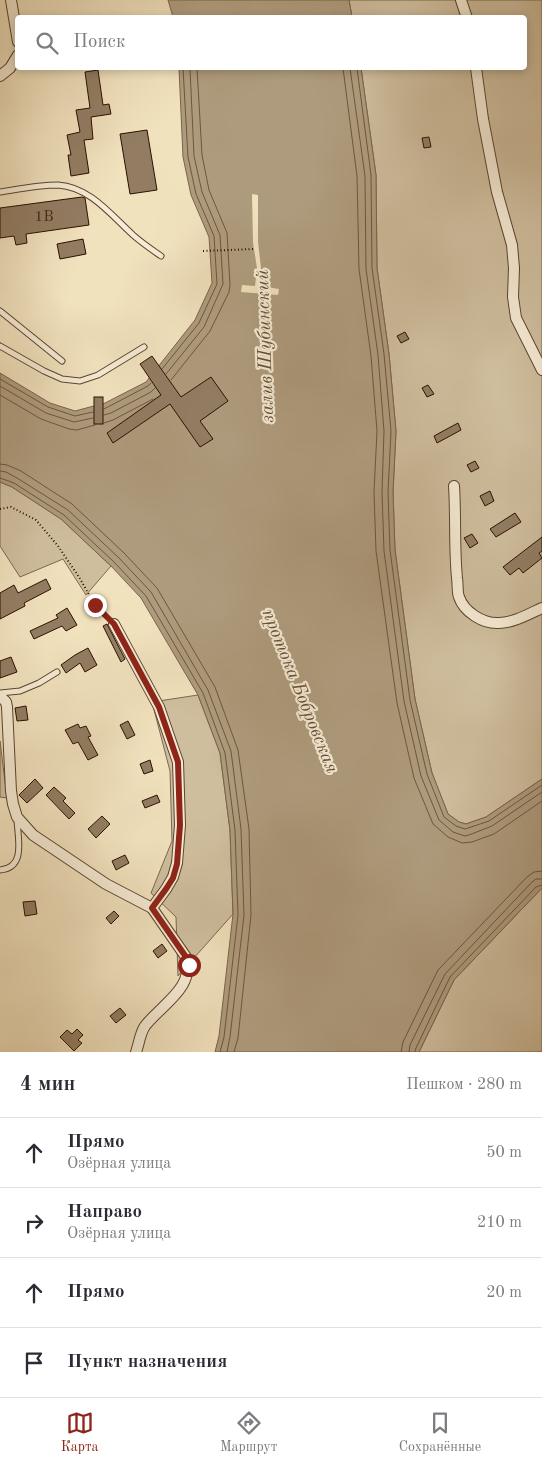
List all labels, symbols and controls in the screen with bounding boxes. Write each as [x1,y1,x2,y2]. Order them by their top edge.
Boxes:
search box [15,15,527,70]
icon: search [33,29,61,57]
text: Поиск [73,33,125,52]
house number: 1В [34,210,54,225]
water label: залив Шубинский [253,269,278,423]
route end [84,594,107,617]
water label: протока Бобровская [257,606,342,776]
route start [178,954,201,977]
text: 4 мин [20,1074,75,1095]
text: Пешком · 280 m [406,1077,522,1093]
text: Прямо [67,1133,125,1152]
icon: ahead [20,1139,48,1167]
text: 50 m [486,1145,522,1161]
text: Озёрная улица [67,1156,171,1172]
text: Направо [67,1203,142,1222]
icon: right [20,1209,48,1237]
text: 210 m [477,1215,522,1231]
text: Озёрная улица [67,1226,171,1242]
icon: ahead [20,1279,48,1307]
text: Прямо [67,1283,125,1302]
text: 20 m [486,1285,522,1301]
icon: arrive [20,1349,48,1377]
text: Пункт назначения [67,1353,227,1372]
tab: Карта [61,1409,99,1456]
tab: Маршрут [220,1409,277,1456]
tab: Сохранённые [399,1409,481,1456]

